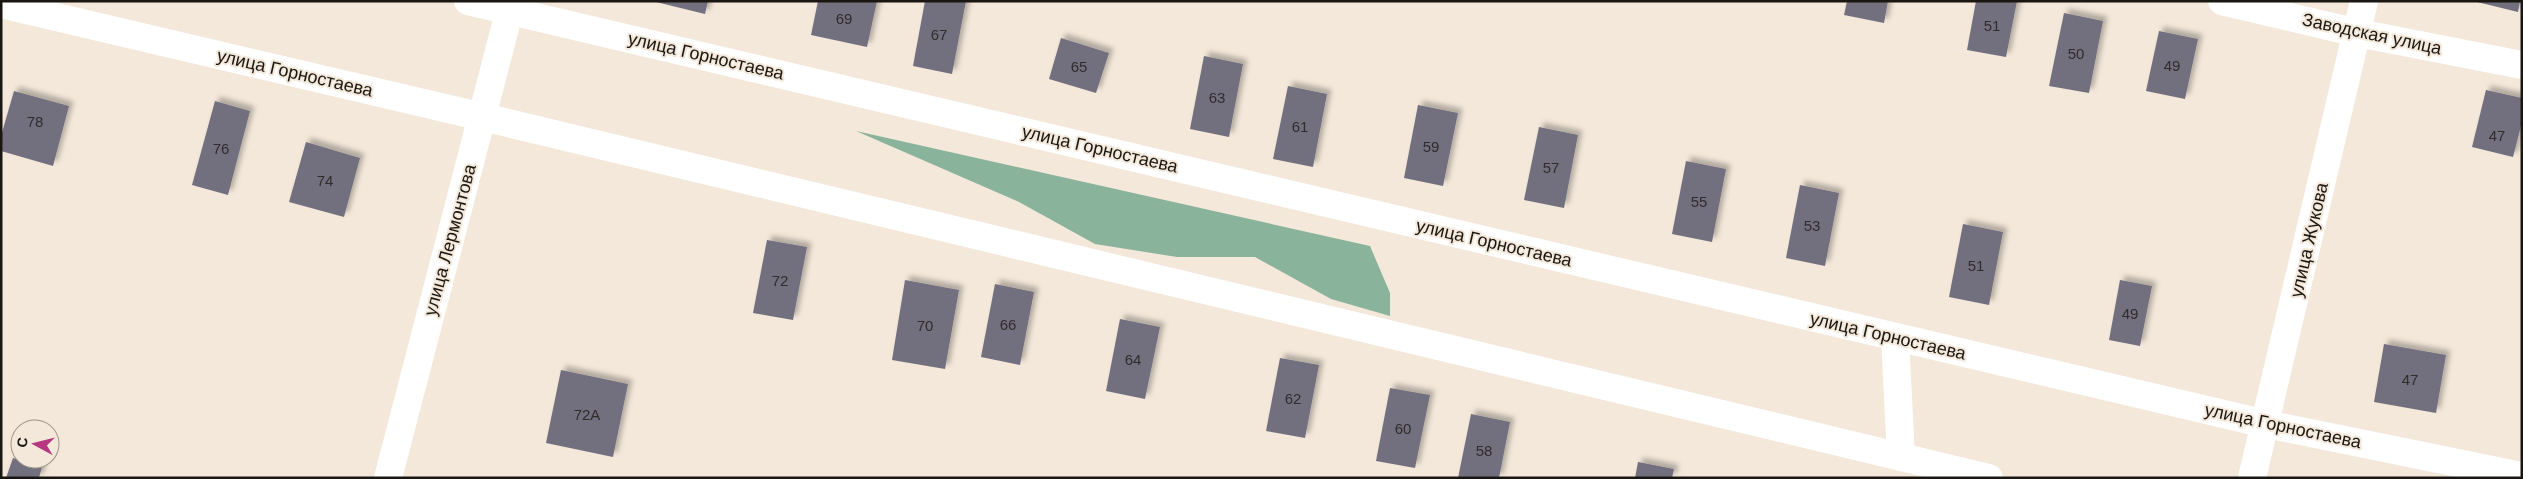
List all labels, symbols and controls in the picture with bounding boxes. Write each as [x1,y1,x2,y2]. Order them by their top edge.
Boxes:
street label: Заводская улица [2301,9,2444,59]
house number: 69 [836,10,852,27]
house number: 51 [1984,17,2000,34]
house number: 67 [931,26,947,43]
street label: улица Горностаева [626,28,787,84]
street label: улица Горностаева [215,45,376,101]
house number: 50 [2068,45,2084,62]
house number: 49 [2164,57,2180,74]
house number: 65 [1071,58,1087,75]
house number: 63 [1209,89,1225,106]
house number: 78 [27,113,43,130]
house number: 61 [1292,118,1308,135]
street label: улица Горностаева [1020,121,1181,177]
house number: 47 [2489,127,2505,144]
house number: 59 [1423,138,1439,155]
house number: 76 [213,140,229,157]
house number: 57 [1543,159,1559,176]
street label: улица Лермонтова [420,161,480,318]
house number: 74 [317,172,333,189]
street label: улица Жукова [2286,180,2332,299]
house number: 55 [1691,193,1707,210]
street label: улица Горностаева [1414,215,1575,271]
house number: 53 [1804,217,1820,234]
house number: 51 [1968,257,1984,274]
house number: 72 [772,272,788,289]
house number: 49 [2122,305,2138,322]
street label: улица Горностаева [1808,308,1969,364]
house number: 66 [1000,316,1016,333]
house number: 70 [917,317,933,334]
house number: 64 [1125,351,1141,368]
house number: 47 [2402,371,2418,388]
house number: 62 [1285,390,1301,407]
street label: улица Горностаева [2203,400,2364,453]
house number: 72А [574,406,600,423]
north arrow [10,419,60,469]
house number: 60 [1395,420,1411,437]
text: С [14,436,31,448]
house number: 58 [1476,442,1492,459]

